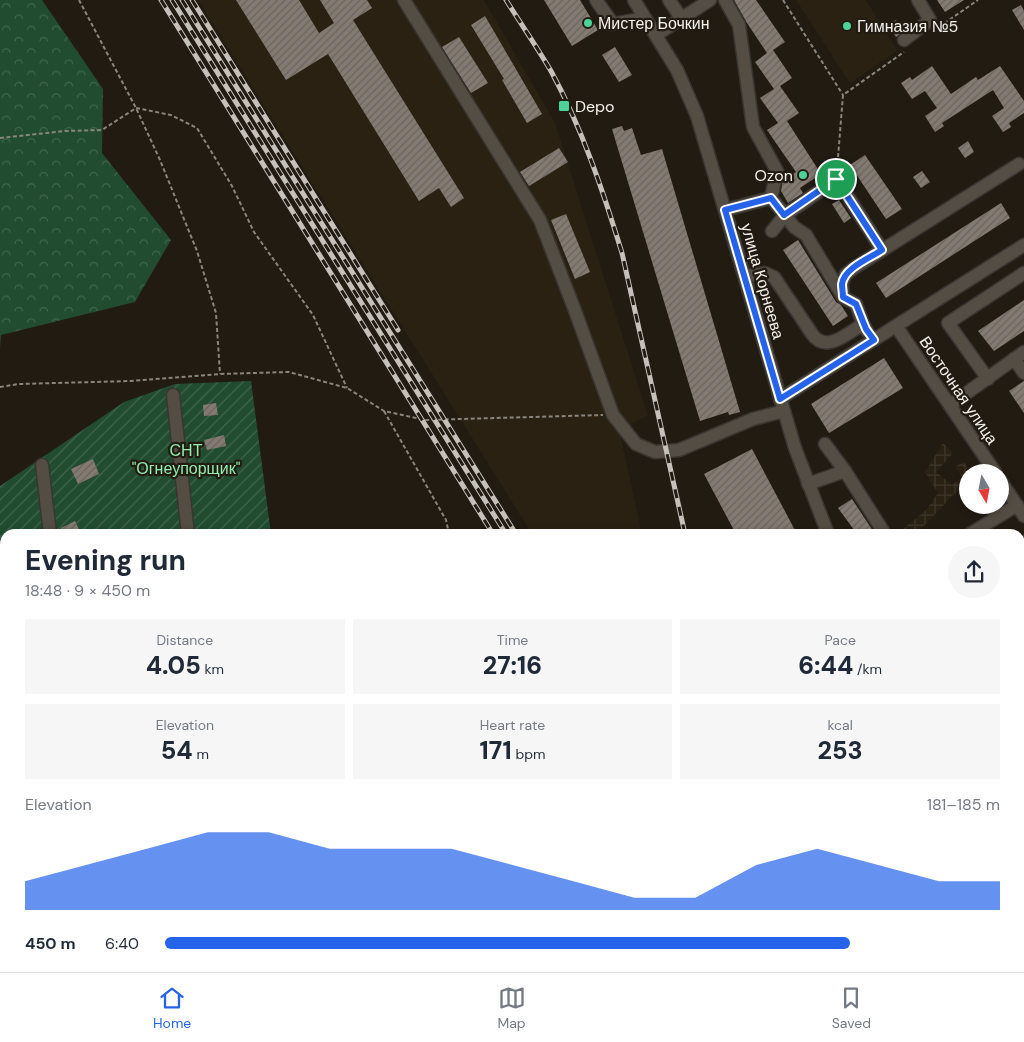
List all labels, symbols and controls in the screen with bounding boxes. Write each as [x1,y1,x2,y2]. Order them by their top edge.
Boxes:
place label: Мистер Бочкин [598,13,710,34]
place label: Гимназия №5 [857,16,958,37]
marker: Мистер Бочкин [582,17,594,29]
marker: Гимназия №5 [841,20,853,32]
place label: Depo [575,96,615,117]
marker: Depo [557,99,571,113]
pin [815,158,857,200]
place label: Ozon [755,165,793,186]
icon: arrive [822,165,850,193]
marker: Ozon [797,169,809,181]
street label: улица Корнеева [736,221,789,341]
street label: Восточная улица [915,332,1003,449]
park label: СНТ "Огнеупорщик" [132,440,241,479]
north arrow [959,464,1009,514]
map controls [959,464,1009,514]
text: Evening run [25,542,186,579]
button: share [948,546,1000,598]
text: 18:48 · 9 × 450 m [25,580,150,601]
text: Distance [156,631,213,649]
text: Time [497,631,528,649]
text: Pace [824,631,856,649]
text: 4.05 [146,649,201,682]
text: 27:16 [483,649,542,682]
text: 6:44 [798,649,853,682]
text: km [201,660,224,678]
text: /km [853,660,882,678]
text: Elevation [156,716,214,734]
text: Heart rate [480,716,545,734]
text: kcal [828,716,853,734]
text: 54 [161,734,193,767]
text: 171 [479,734,512,767]
text: 253 [818,734,863,767]
text: m [193,745,209,763]
text: bpm [512,745,546,763]
text: Elevation [25,794,92,815]
text: 181–185 m [927,794,1000,815]
text: 450 m [25,933,75,954]
text: 6:40 [105,933,139,954]
tab: Home [153,984,191,1032]
tab: Map [497,984,526,1032]
tab: Saved [832,984,871,1032]

